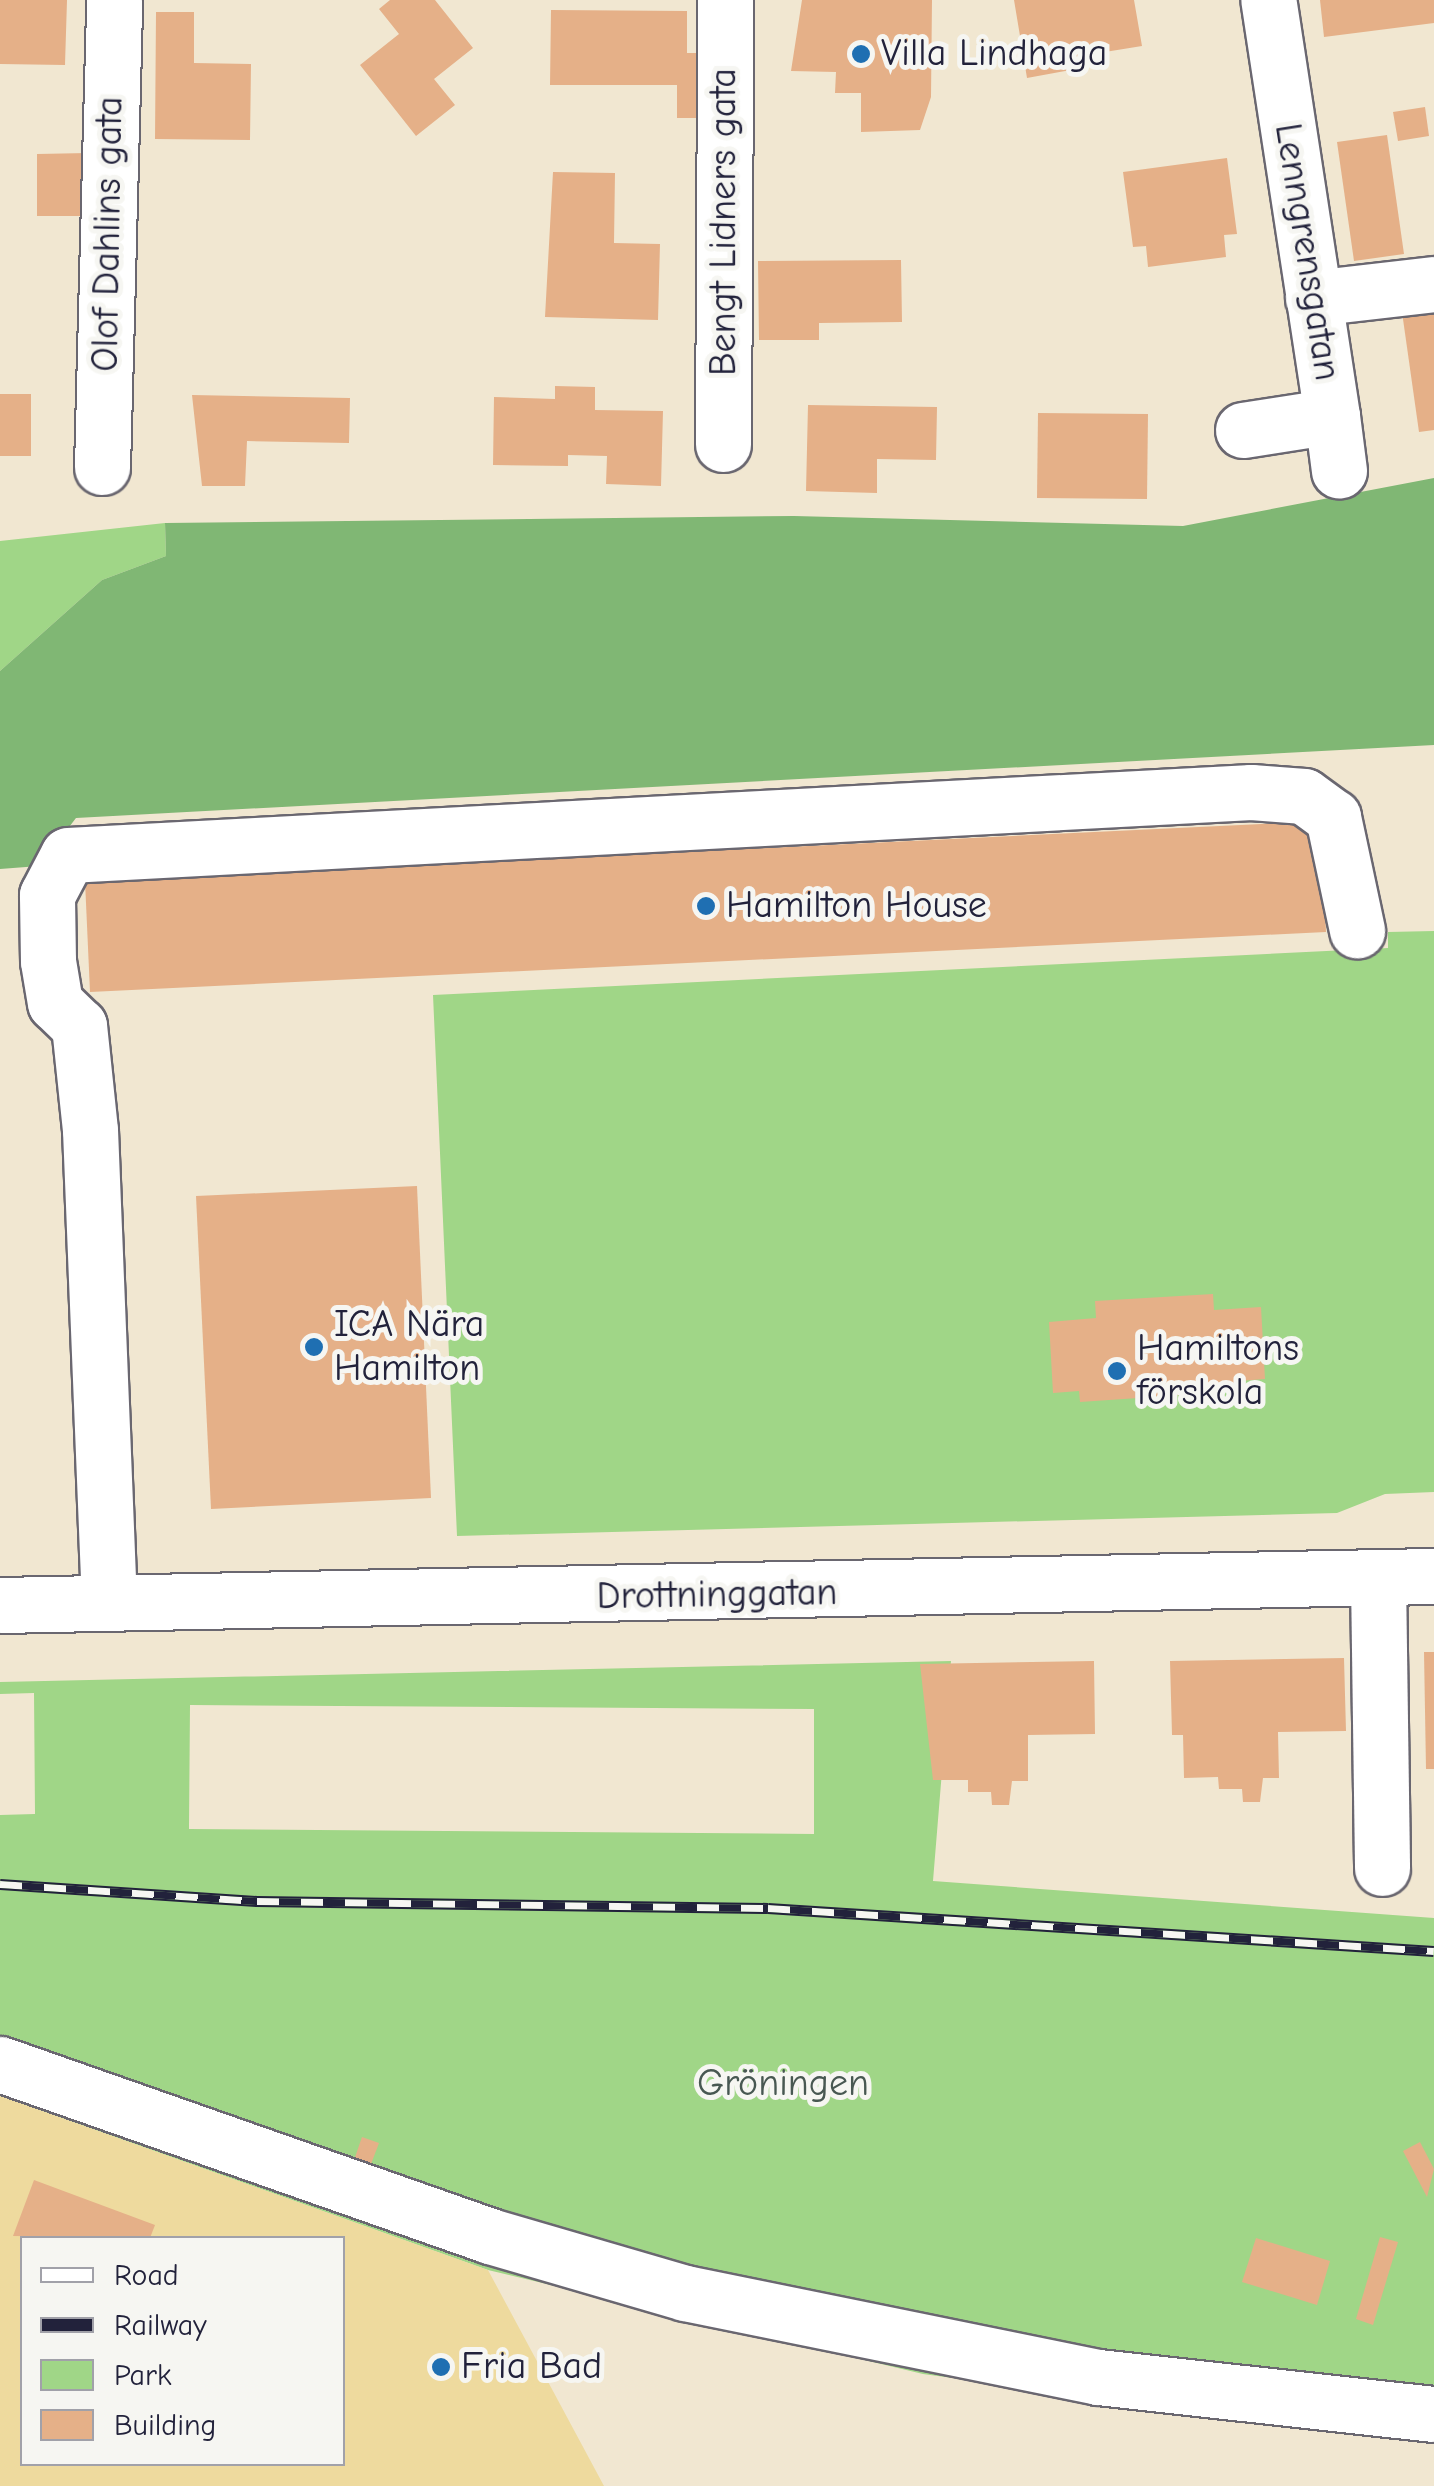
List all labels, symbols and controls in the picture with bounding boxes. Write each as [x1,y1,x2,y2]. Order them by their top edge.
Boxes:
place label: Villa Lindhaga [881,31,1107,77]
marker: Villa Lindhaga [850,43,872,65]
street label: Bengt Lidners gata [701,68,747,376]
street label: Olof Dahlins gata [83,96,133,372]
street label: Lenngrensgatan [1264,120,1350,384]
place label: Hamilton House [726,883,987,929]
marker: Hamilton House [695,895,717,917]
place label: ICA Nära Hamilton [334,1302,484,1392]
place label: Hamiltons förskola [1137,1326,1299,1416]
marker: ICA Nära Hamilton [303,1336,325,1358]
marker: Hamiltons förskola [1106,1360,1128,1382]
street label: Drottninggatan [596,1570,838,1620]
park label: Gröningen [697,2061,869,2107]
legend [20,2236,345,2466]
text: Road [114,2258,179,2293]
text: Railway [114,2308,207,2343]
place label: Fria Bad [461,2344,602,2390]
marker: Fria Bad [430,2356,452,2378]
text: Park [114,2358,171,2393]
text: Building [114,2408,217,2443]

